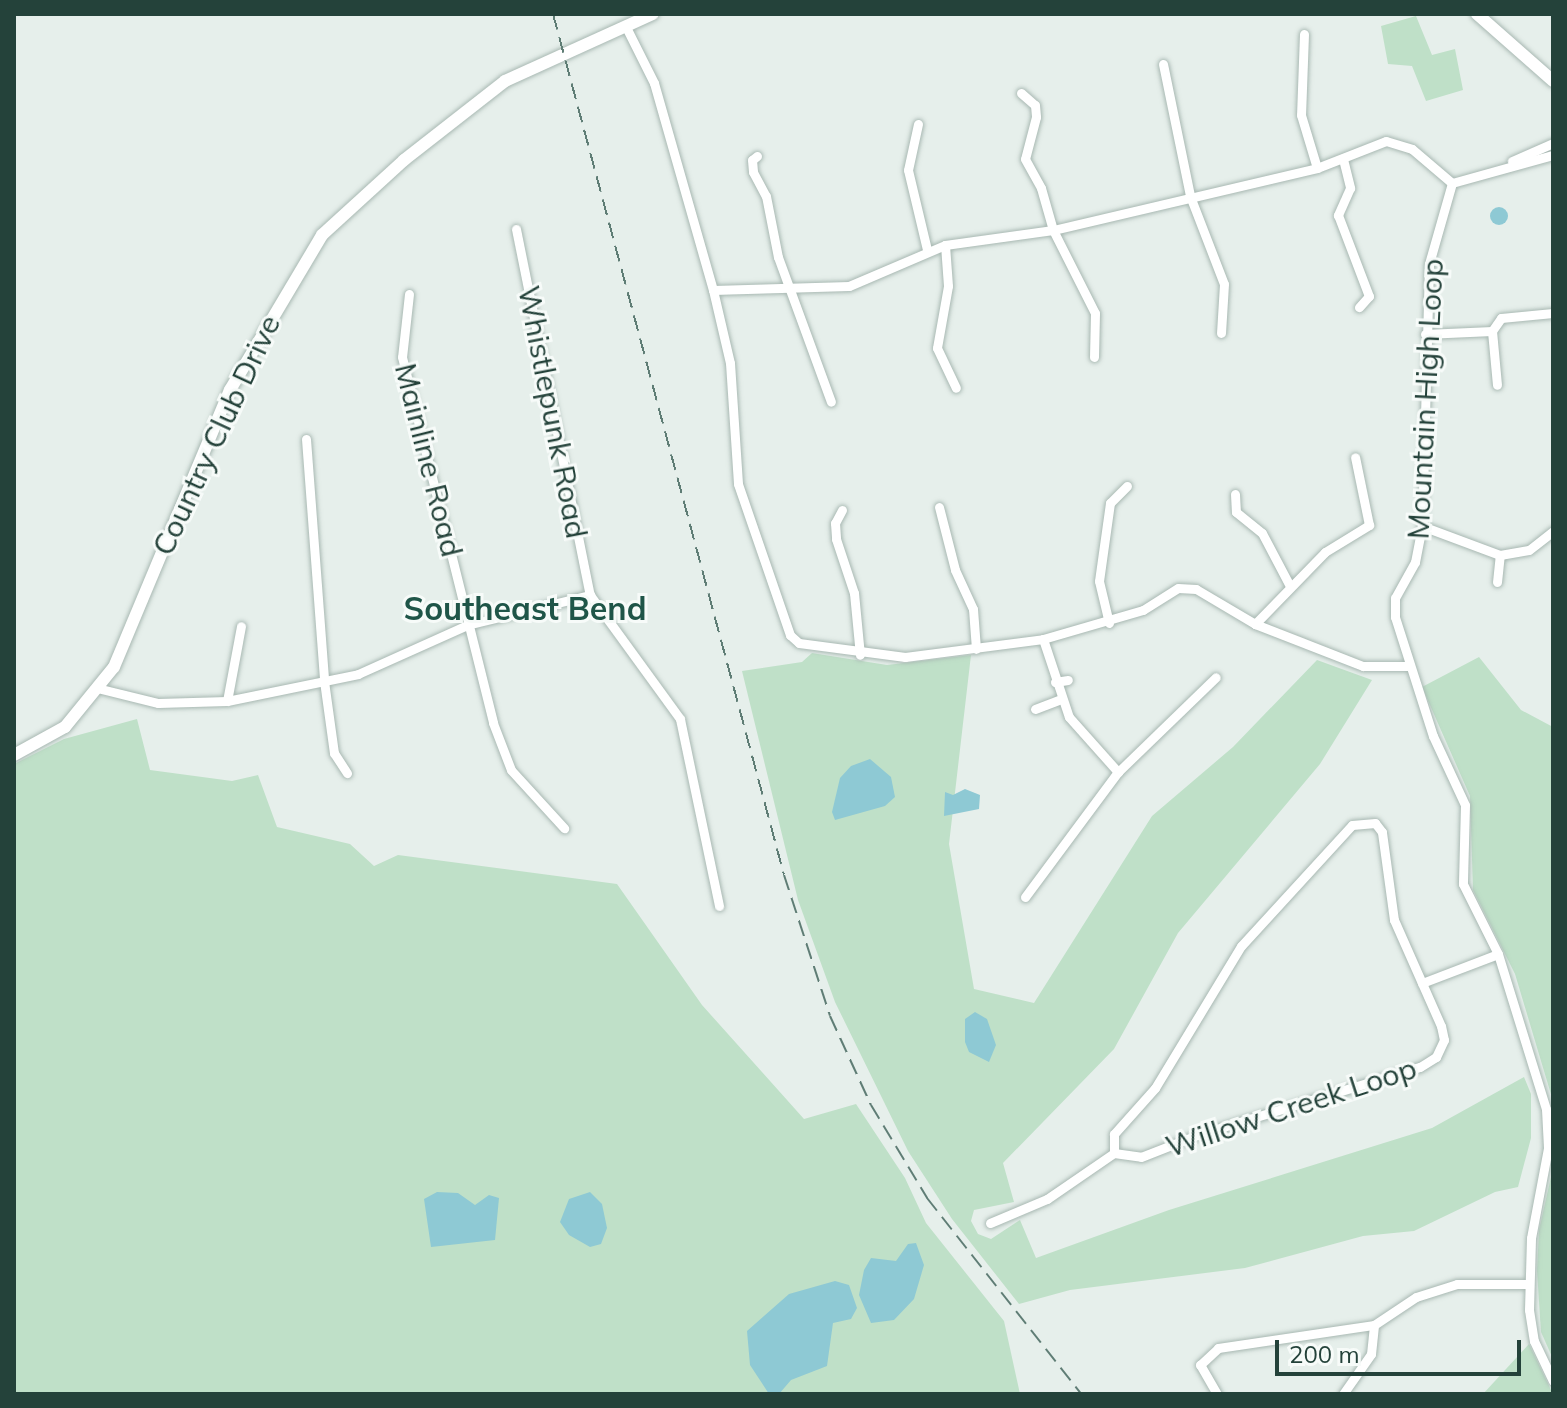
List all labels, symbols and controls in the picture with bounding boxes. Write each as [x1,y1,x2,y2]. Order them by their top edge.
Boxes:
street label: Mountain High Loop [1400,258,1450,540]
street label: Whistlepunk Road [511,283,595,541]
street label: Country Club Drive [145,309,287,561]
street label: Mainline Road [388,360,470,560]
district label: Southeast Bend [404,589,646,627]
street label: Willow Creek Loop [1161,1050,1421,1164]
scale bar [1279,1324,1525,1374]
text: 200 m [1289,1339,1360,1369]

